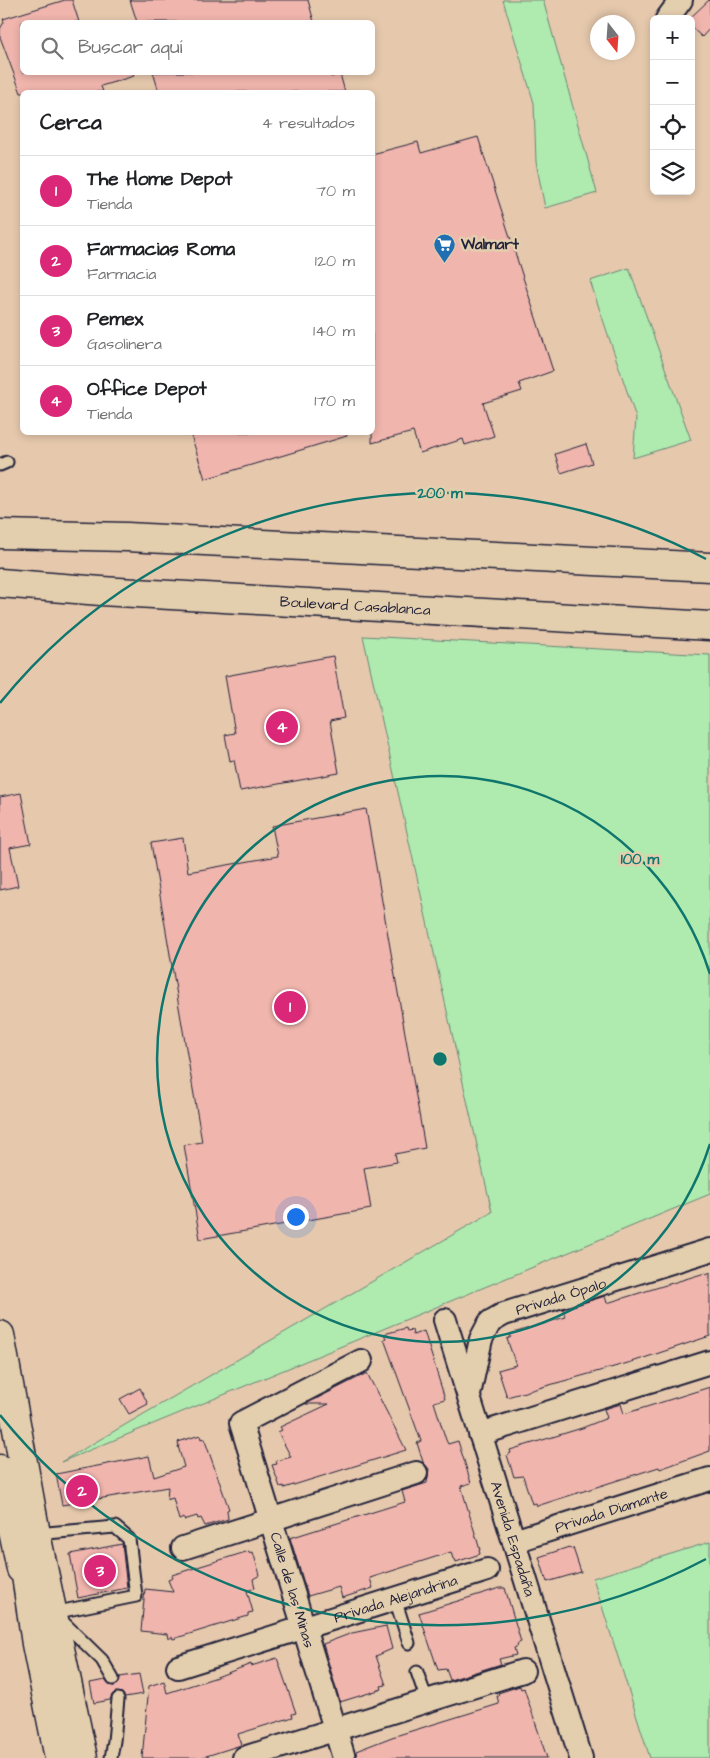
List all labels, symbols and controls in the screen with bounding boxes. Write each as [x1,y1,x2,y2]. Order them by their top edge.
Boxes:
north arrow [590,15,635,60]
map controls [650,15,695,195]
button: + [650,15,695,60]
search box [20,20,375,75]
icon: search [38,34,66,62]
text: Buscar aquí [78,34,182,61]
button: − [650,60,695,105]
button: locate [650,105,695,150]
text: Cerca [40,108,102,137]
text: 4 resultados [262,112,355,134]
button: layers [650,150,695,195]
text: The Home Depot [87,166,233,193]
text: 1 [55,180,57,202]
text: 70 m [316,180,355,202]
text: Tienda [87,193,132,215]
supermarket icon: Walmart [433,232,457,263]
place label: Walmart [460,234,520,255]
text: Farmacias Roma [87,236,235,263]
text: 2 [51,250,61,272]
text: 120 m [315,250,355,272]
text: Farmacia [87,263,156,285]
text: Pemex [87,306,143,333]
text: 3 [52,320,60,342]
text: 140 m [313,320,355,342]
text: Gasolinera [87,333,162,355]
text: Office Depot [87,376,207,403]
text: 4 [51,390,61,412]
text: 170 m [314,390,355,412]
text: Tienda [87,403,132,425]
text: 200 m [416,483,463,504]
street label: Boulevard Casablanca [279,591,432,620]
pin: 4 [266,708,298,746]
text: 100 m [621,849,660,870]
pin: 1 [274,988,306,1026]
centre of rings [431,1050,449,1068]
your location [283,1204,309,1230]
street label: Privada Ópalo [513,1272,609,1320]
pin: 2 [66,1472,98,1510]
street label: Avenida Espadaña [485,1478,541,1599]
street label: Privada Diamante [552,1482,670,1538]
street label: Calle de las Minas [264,1530,320,1651]
pin: 3 [84,1552,116,1590]
street label: Privada Alejandrina [331,1569,460,1628]

